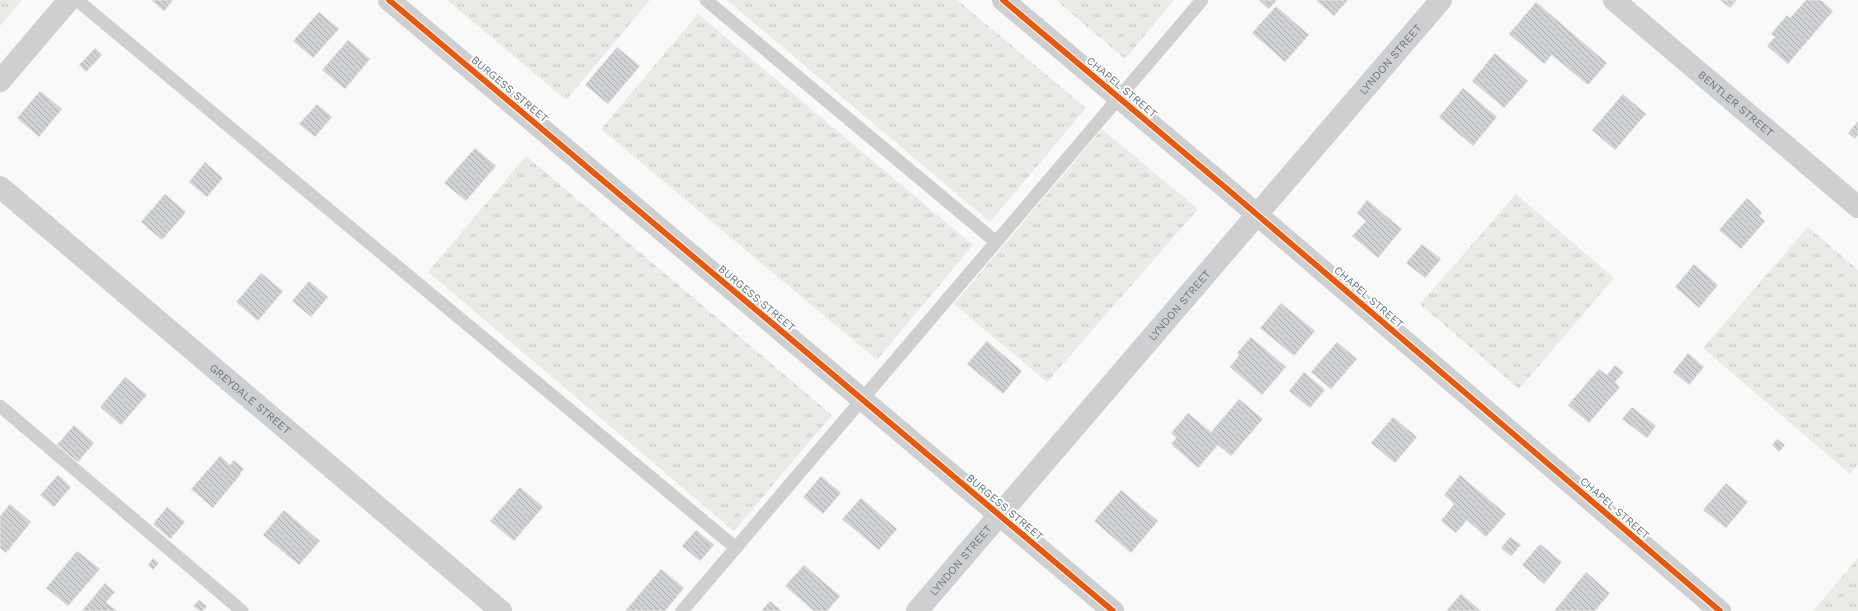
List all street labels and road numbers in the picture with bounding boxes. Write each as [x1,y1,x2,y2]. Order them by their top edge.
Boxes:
street label: LYNDON STREET [1357,21,1425,97]
street label: BURGESS STREET [469,53,551,126]
street label: CHAPEL STREET [1084,54,1160,121]
street label: BENTLER STREET [1695,68,1776,140]
street label: BURGESS STREET [716,262,798,335]
street label: CHAPEL STREET [1331,264,1406,331]
street label: LYNDON STREET [1146,267,1214,343]
street label: GREYDALE STREET [207,361,294,437]
street label: BURGESS STREET [964,471,1046,544]
street label: CHAPEL STREET [1577,475,1652,542]
street label: LYNDON STREET [927,522,995,598]

